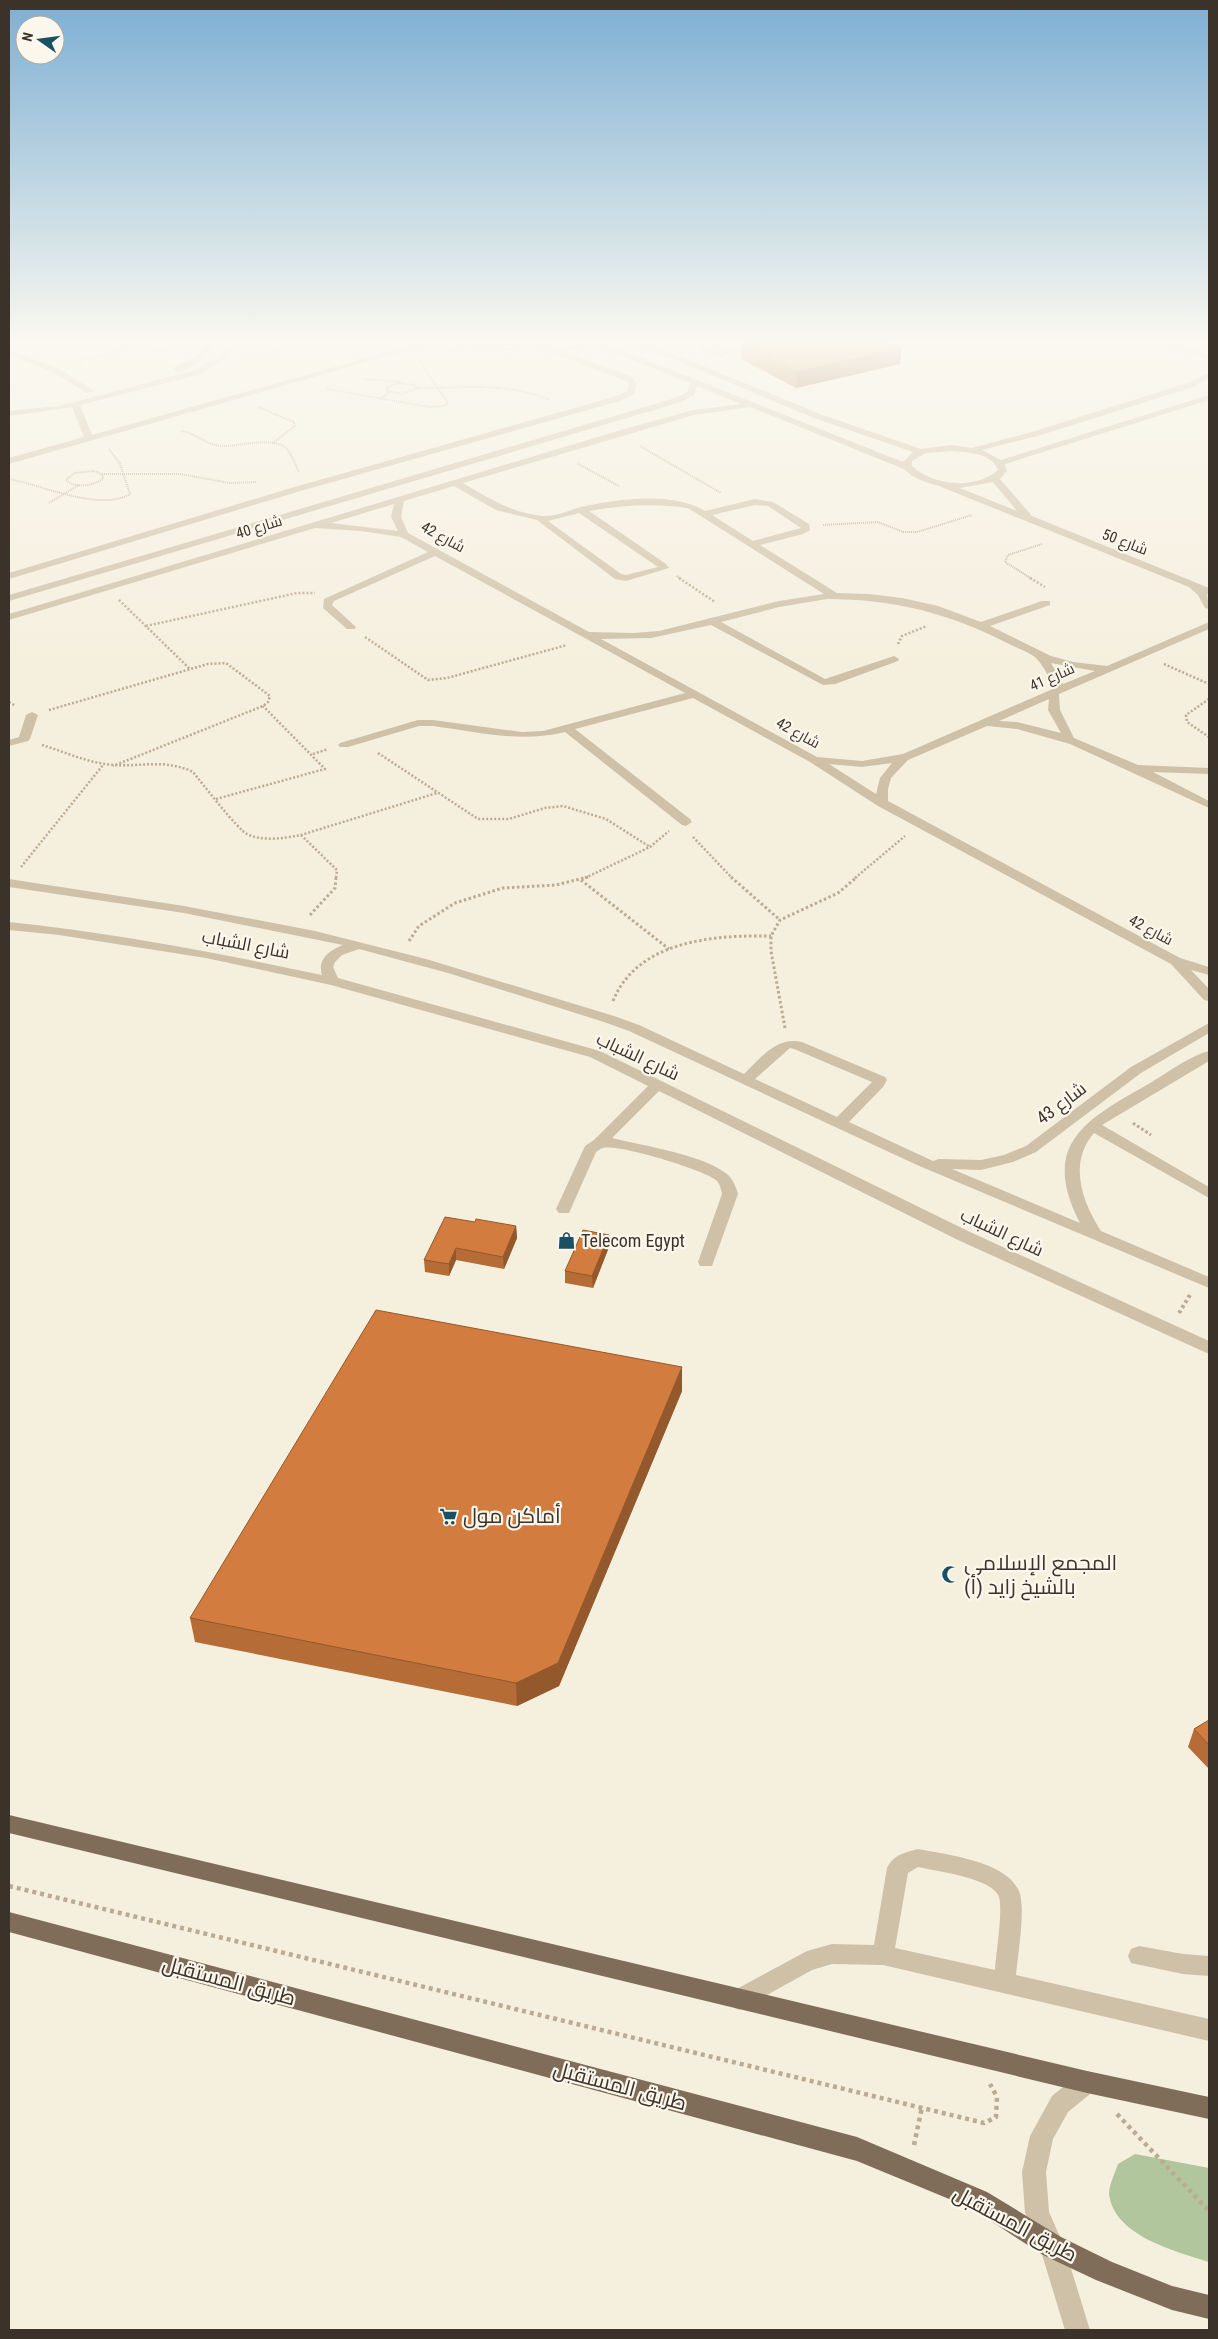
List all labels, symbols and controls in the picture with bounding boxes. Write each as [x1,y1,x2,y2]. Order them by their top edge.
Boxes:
north arrow [15,15,65,65]
text: N [19,31,36,43]
street label: شارع 40 [234,511,285,544]
street label: شارع 42 [417,518,468,558]
street label: شارع 50 [1099,525,1150,561]
street label: شارع 41 [1027,659,1078,697]
street label: شارع 42 [772,714,823,754]
street label: شارع 42 [1125,911,1176,951]
street label: شارع الشباب [200,925,292,965]
street label: شارع الشباب [592,1028,683,1086]
street label: شارع 43 [1032,1078,1091,1130]
street label: شارع الشباب [956,1204,1047,1262]
shop icon: Telecom Egypt [557,1230,577,1250]
place label: Telecom Egypt [581,1230,685,1251]
place label: أماكن مول [463,1503,561,1529]
supermarket icon: أماكن مول [439,1506,459,1526]
place label: المجمع الإسلامي (أ) بالشيخ زايد [964,1551,1117,1601]
mosque icon: المجمع الإسلامي (أ) بالشيخ زايد [940,1565,960,1585]
street label: طريق المستقبل [160,1952,298,2011]
street label: طريق المستقبل [551,2057,689,2116]
street label: طريق المستقبل [948,2181,1081,2268]

